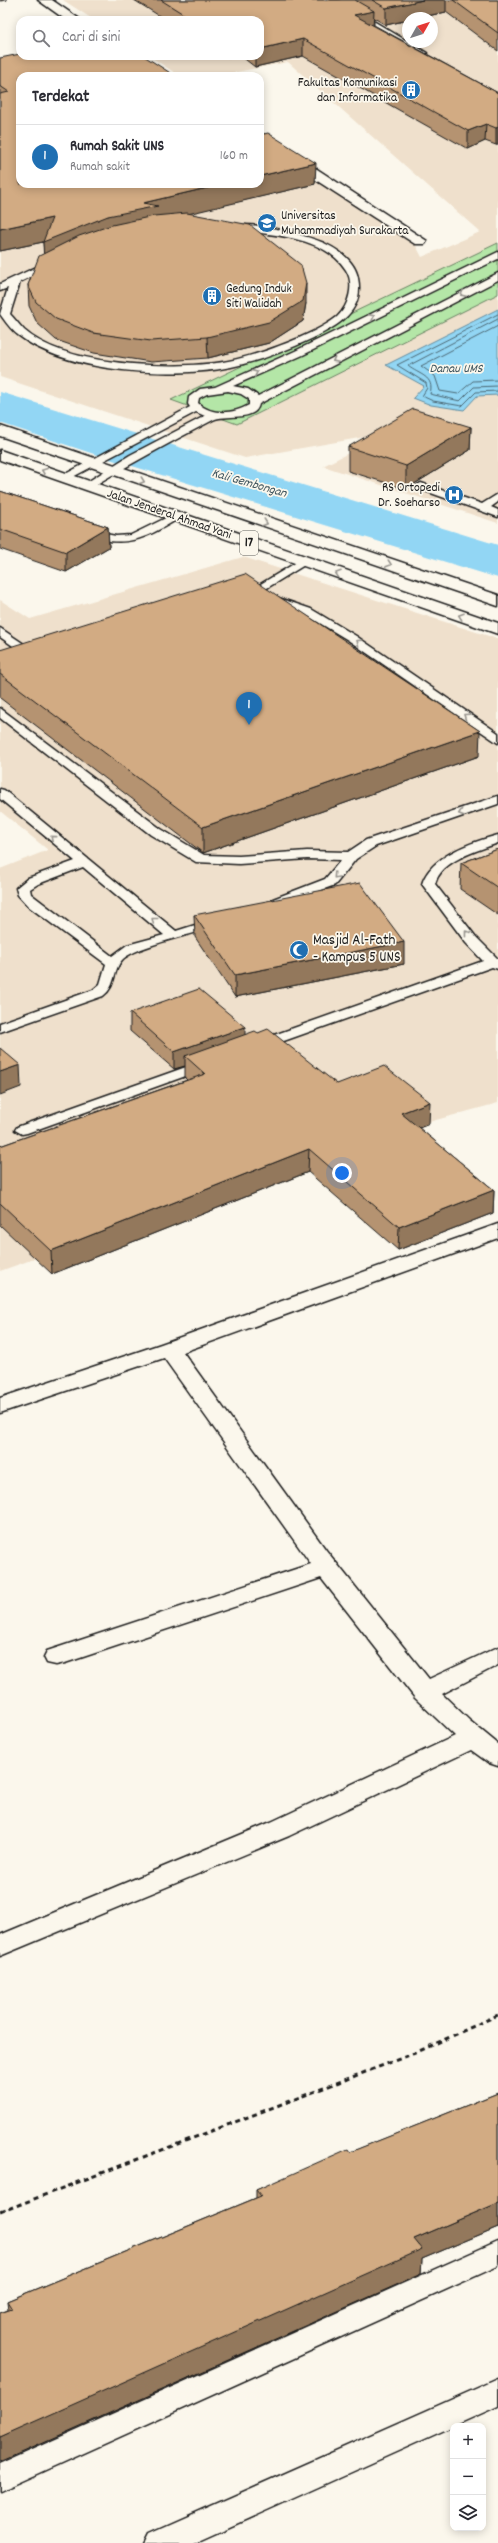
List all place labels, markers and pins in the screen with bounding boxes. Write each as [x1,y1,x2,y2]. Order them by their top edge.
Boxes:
place label: Fakultas Komunikasi dan Informatika [298,74,398,108]
building icon: Fakultas Komunikasi dan Informatika [400,79,422,101]
place label: Universitas Muhammadiyah Surakarta [281,207,409,241]
school or university icon: Universitas Muhammadiyah Surakarta [256,212,278,234]
place label: Gedung Induk Siti Walidah [226,280,292,314]
building icon: Gedung Induk Siti Walidah [201,285,223,307]
place label: RS Ortopedi Dr. Soeharso [378,479,441,513]
hospital icon: RS Ortopedi Dr. Soeharso [443,484,465,506]
pin: 1 [236,692,262,725]
place label: Masjid Al-Fath - Kampus 5 UNS [313,930,401,969]
mosque icon: Masjid Al-Fath - Kampus 5 UNS [288,939,310,961]

